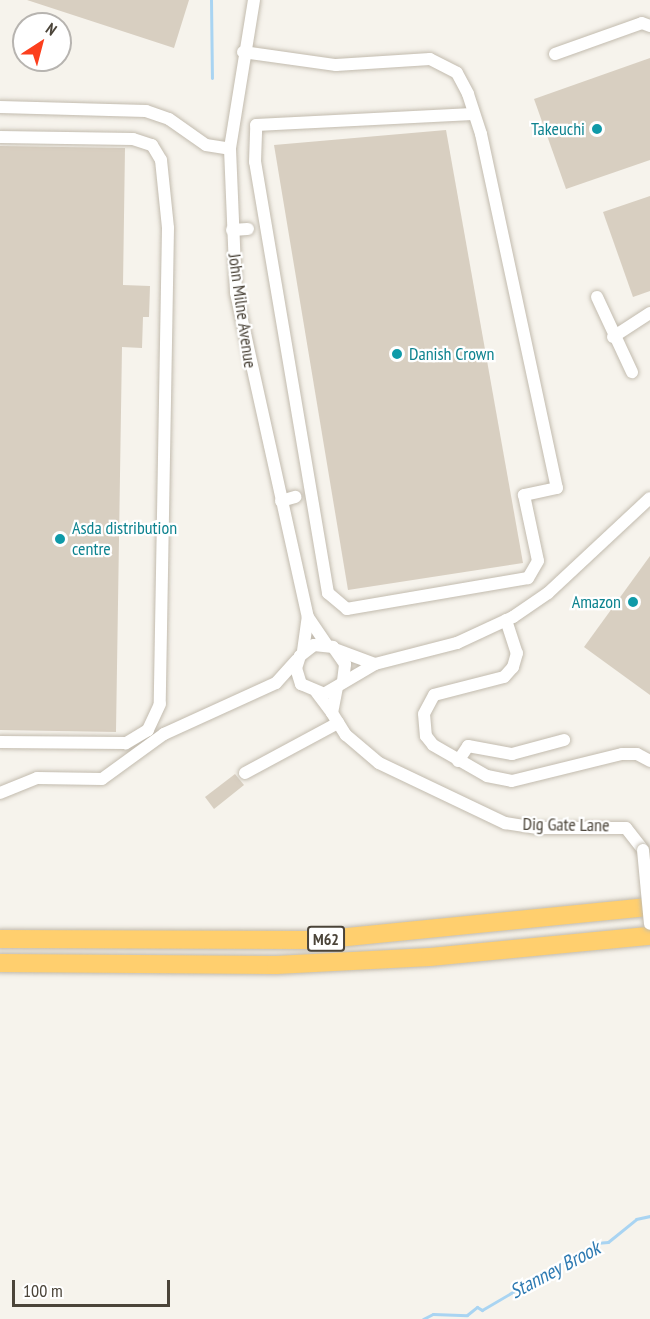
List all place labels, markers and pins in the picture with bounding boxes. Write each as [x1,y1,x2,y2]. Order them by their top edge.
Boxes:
place label: Takeuchi [531,118,585,140]
marker: Takeuchi [590,122,604,136]
place label: Danish Crown [409,343,494,365]
marker: Danish Crown [390,347,404,361]
place label: Asda distribution centre [72,518,177,560]
marker: Asda distribution centre [53,532,67,546]
place label: Amazon [572,591,621,613]
marker: Amazon [626,595,640,609]

